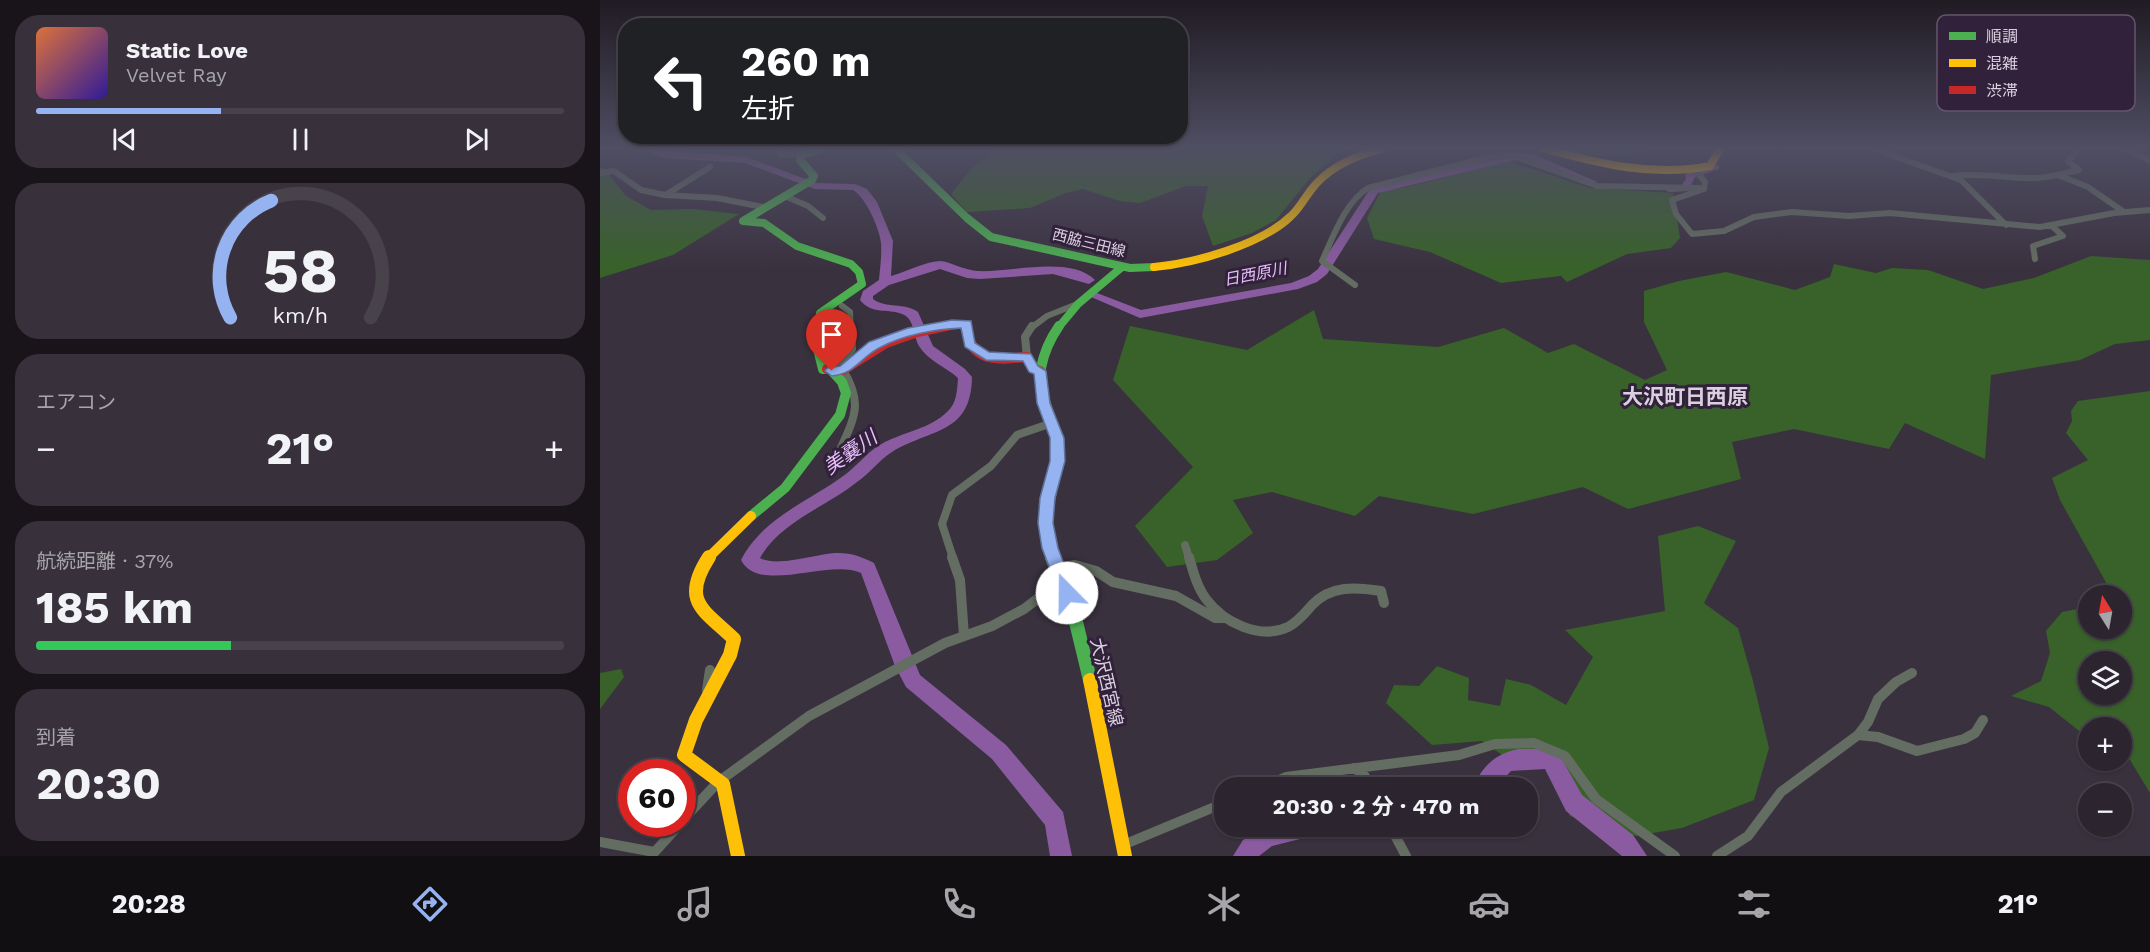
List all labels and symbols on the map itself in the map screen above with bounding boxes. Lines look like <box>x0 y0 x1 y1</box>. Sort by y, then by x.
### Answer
legend <box>1937 15 2135 111</box>
text: 順調 <box>1986 27 2018 46</box>
text: 混雑 <box>1986 54 2018 73</box>
text: 渋滞 <box>1986 81 2018 100</box>
street label: 西脇三田線 <box>1050 225 1128 261</box>
water label: 日西原川 <box>1222 258 1290 289</box>
pin <box>806 309 857 371</box>
district label: 大沢町日西原 <box>1622 384 1748 409</box>
water label: 美嚢川 <box>819 424 883 479</box>
position arrow <box>1035 561 1099 625</box>
north arrow <box>2078 585 2132 639</box>
street label: 大沢西宮線 <box>1087 636 1127 728</box>
speed limit sign: 60 <box>618 759 696 837</box>

